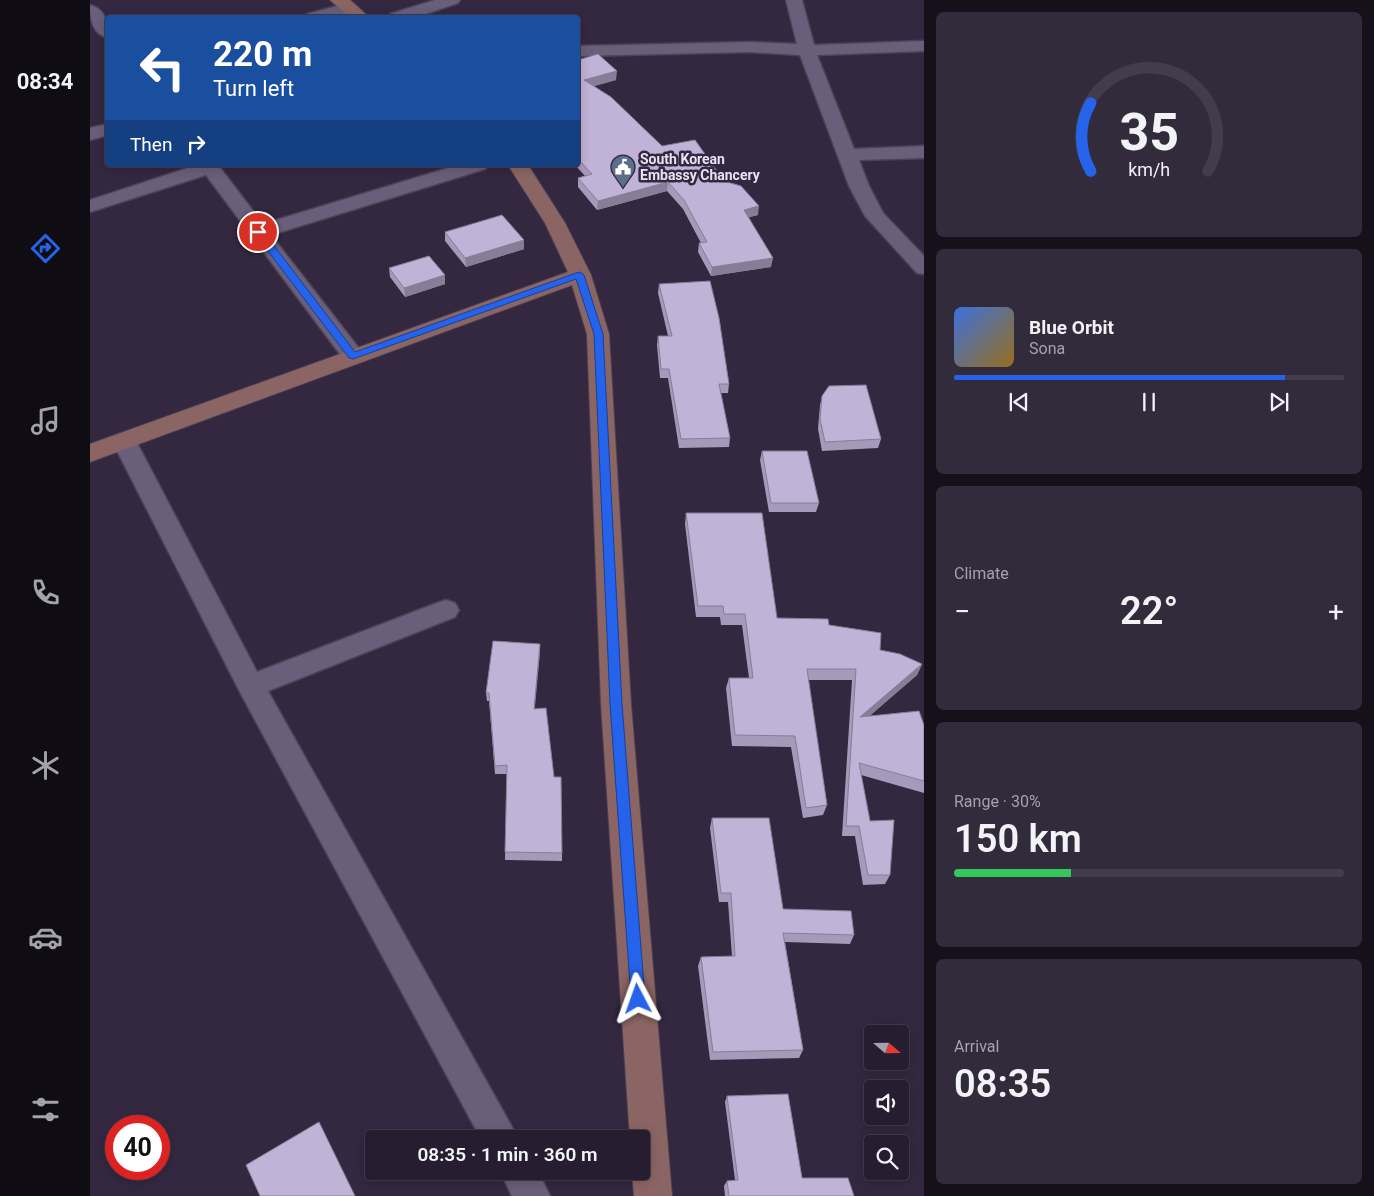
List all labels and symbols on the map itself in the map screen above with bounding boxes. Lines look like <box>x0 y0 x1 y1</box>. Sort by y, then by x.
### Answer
place label: South Korean Embassy Chancery <box>640 151 761 183</box>
public building icon: South Korean Embassy Chancery <box>610 154 636 188</box>
pin <box>237 211 279 253</box>
position arrow <box>611 972 663 1024</box>
north arrow <box>864 1025 909 1070</box>
speed limit sign: 40 <box>105 1115 170 1180</box>

